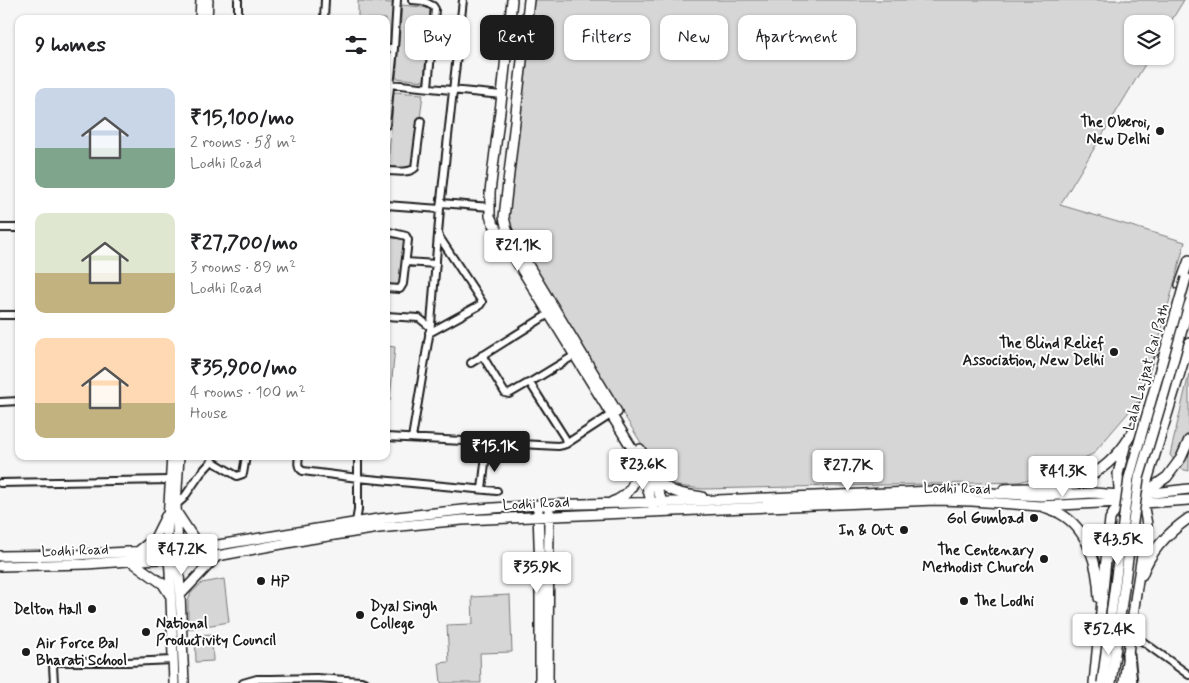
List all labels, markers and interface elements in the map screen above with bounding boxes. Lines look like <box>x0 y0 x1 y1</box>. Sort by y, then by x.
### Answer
chip: Buy <box>405 15 470 60</box>
chip: Rent <box>480 15 554 60</box>
chip: Filters <box>564 15 650 60</box>
chip: New <box>660 15 728 60</box>
chip: Apartment <box>738 15 856 60</box>
map controls <box>1124 15 1174 65</box>
button: layers <box>1124 15 1174 65</box>
text: 9 homes <box>35 31 106 59</box>
icon: filters <box>342 31 370 59</box>
text: ₹15,100/mo <box>190 104 294 132</box>
icon: home <box>75 108 135 168</box>
place label: The Oberoi, New Delhi <box>1080 113 1151 150</box>
marker: The Oberoi, New Delhi <box>1154 125 1166 137</box>
text: 2 rooms · 58 m² <box>190 132 296 153</box>
text: Lodhi Road <box>190 153 262 174</box>
text: ₹27,700/mo <box>190 229 298 257</box>
pin: ₹21.1K <box>477 230 559 272</box>
icon: home <box>75 233 135 293</box>
text: ₹21.1K <box>495 235 541 256</box>
text: 3 rooms · 89 m² <box>190 257 296 278</box>
text: Lodhi Road <box>190 278 262 299</box>
street label: Lala Lajpat Rai Path <box>1119 301 1175 433</box>
place label: The Blind Relief Association, New Delhi <box>963 334 1105 371</box>
marker: The Blind Relief Association, New Delhi <box>1108 346 1120 358</box>
text: ₹35,900/mo <box>190 354 297 382</box>
icon: home <box>75 358 135 418</box>
text: 4 rooms · 100 m² <box>190 382 306 403</box>
text: House <box>190 403 228 424</box>
pin: ₹15.1K <box>454 430 536 473</box>
text: ₹15.1K <box>472 436 518 457</box>
pin: ₹23.6K <box>602 448 684 491</box>
pin: ₹27.7K <box>807 450 889 492</box>
text: ₹23.6K <box>620 454 666 475</box>
text: ₹27.7K <box>823 455 873 476</box>
pin: ₹41.3K <box>1022 456 1104 498</box>
text: ₹41.3K <box>1039 461 1087 482</box>
street label: Lodhi Road <box>923 478 991 500</box>
street label: Lodhi Road <box>502 492 570 516</box>
place label: Gol Gumbad <box>947 509 1024 529</box>
marker: Gol Gumbad <box>1028 512 1040 524</box>
place label: In & Out <box>838 521 895 541</box>
marker: In & Out <box>898 524 910 536</box>
pin: ₹43.5K <box>1077 524 1159 566</box>
text: ₹43.5K <box>1093 529 1143 550</box>
pin: ₹47.2K <box>141 534 223 576</box>
text: ₹47.2K <box>158 539 206 560</box>
street label: Lodhi Road <box>41 540 109 562</box>
place label: The Centenary Methodist Church <box>922 541 1034 578</box>
pin: ₹35.9K <box>496 552 578 594</box>
marker: The Centenary Methodist Church <box>1038 553 1050 565</box>
text: ₹35.9K <box>513 557 561 578</box>
place label: HP <box>271 572 290 592</box>
marker: HP <box>255 575 267 587</box>
place label: The Lodhi <box>974 592 1035 612</box>
marker: The Lodhi <box>958 595 970 607</box>
place label: Dyal Singh College <box>370 597 438 635</box>
place label: Delton Hall <box>13 600 82 620</box>
marker: Delton Hall <box>86 603 98 615</box>
marker: Dyal Singh College <box>354 609 366 621</box>
place label: National Productivity Council <box>156 614 277 651</box>
pin: ₹52.4K <box>1068 614 1150 656</box>
text: ₹52.4K <box>1083 619 1135 640</box>
marker: National Productivity Council <box>140 626 152 638</box>
place label: Air Force Bal Bharati School <box>36 634 127 671</box>
marker: Air Force Bal Bharati School <box>20 646 32 658</box>

